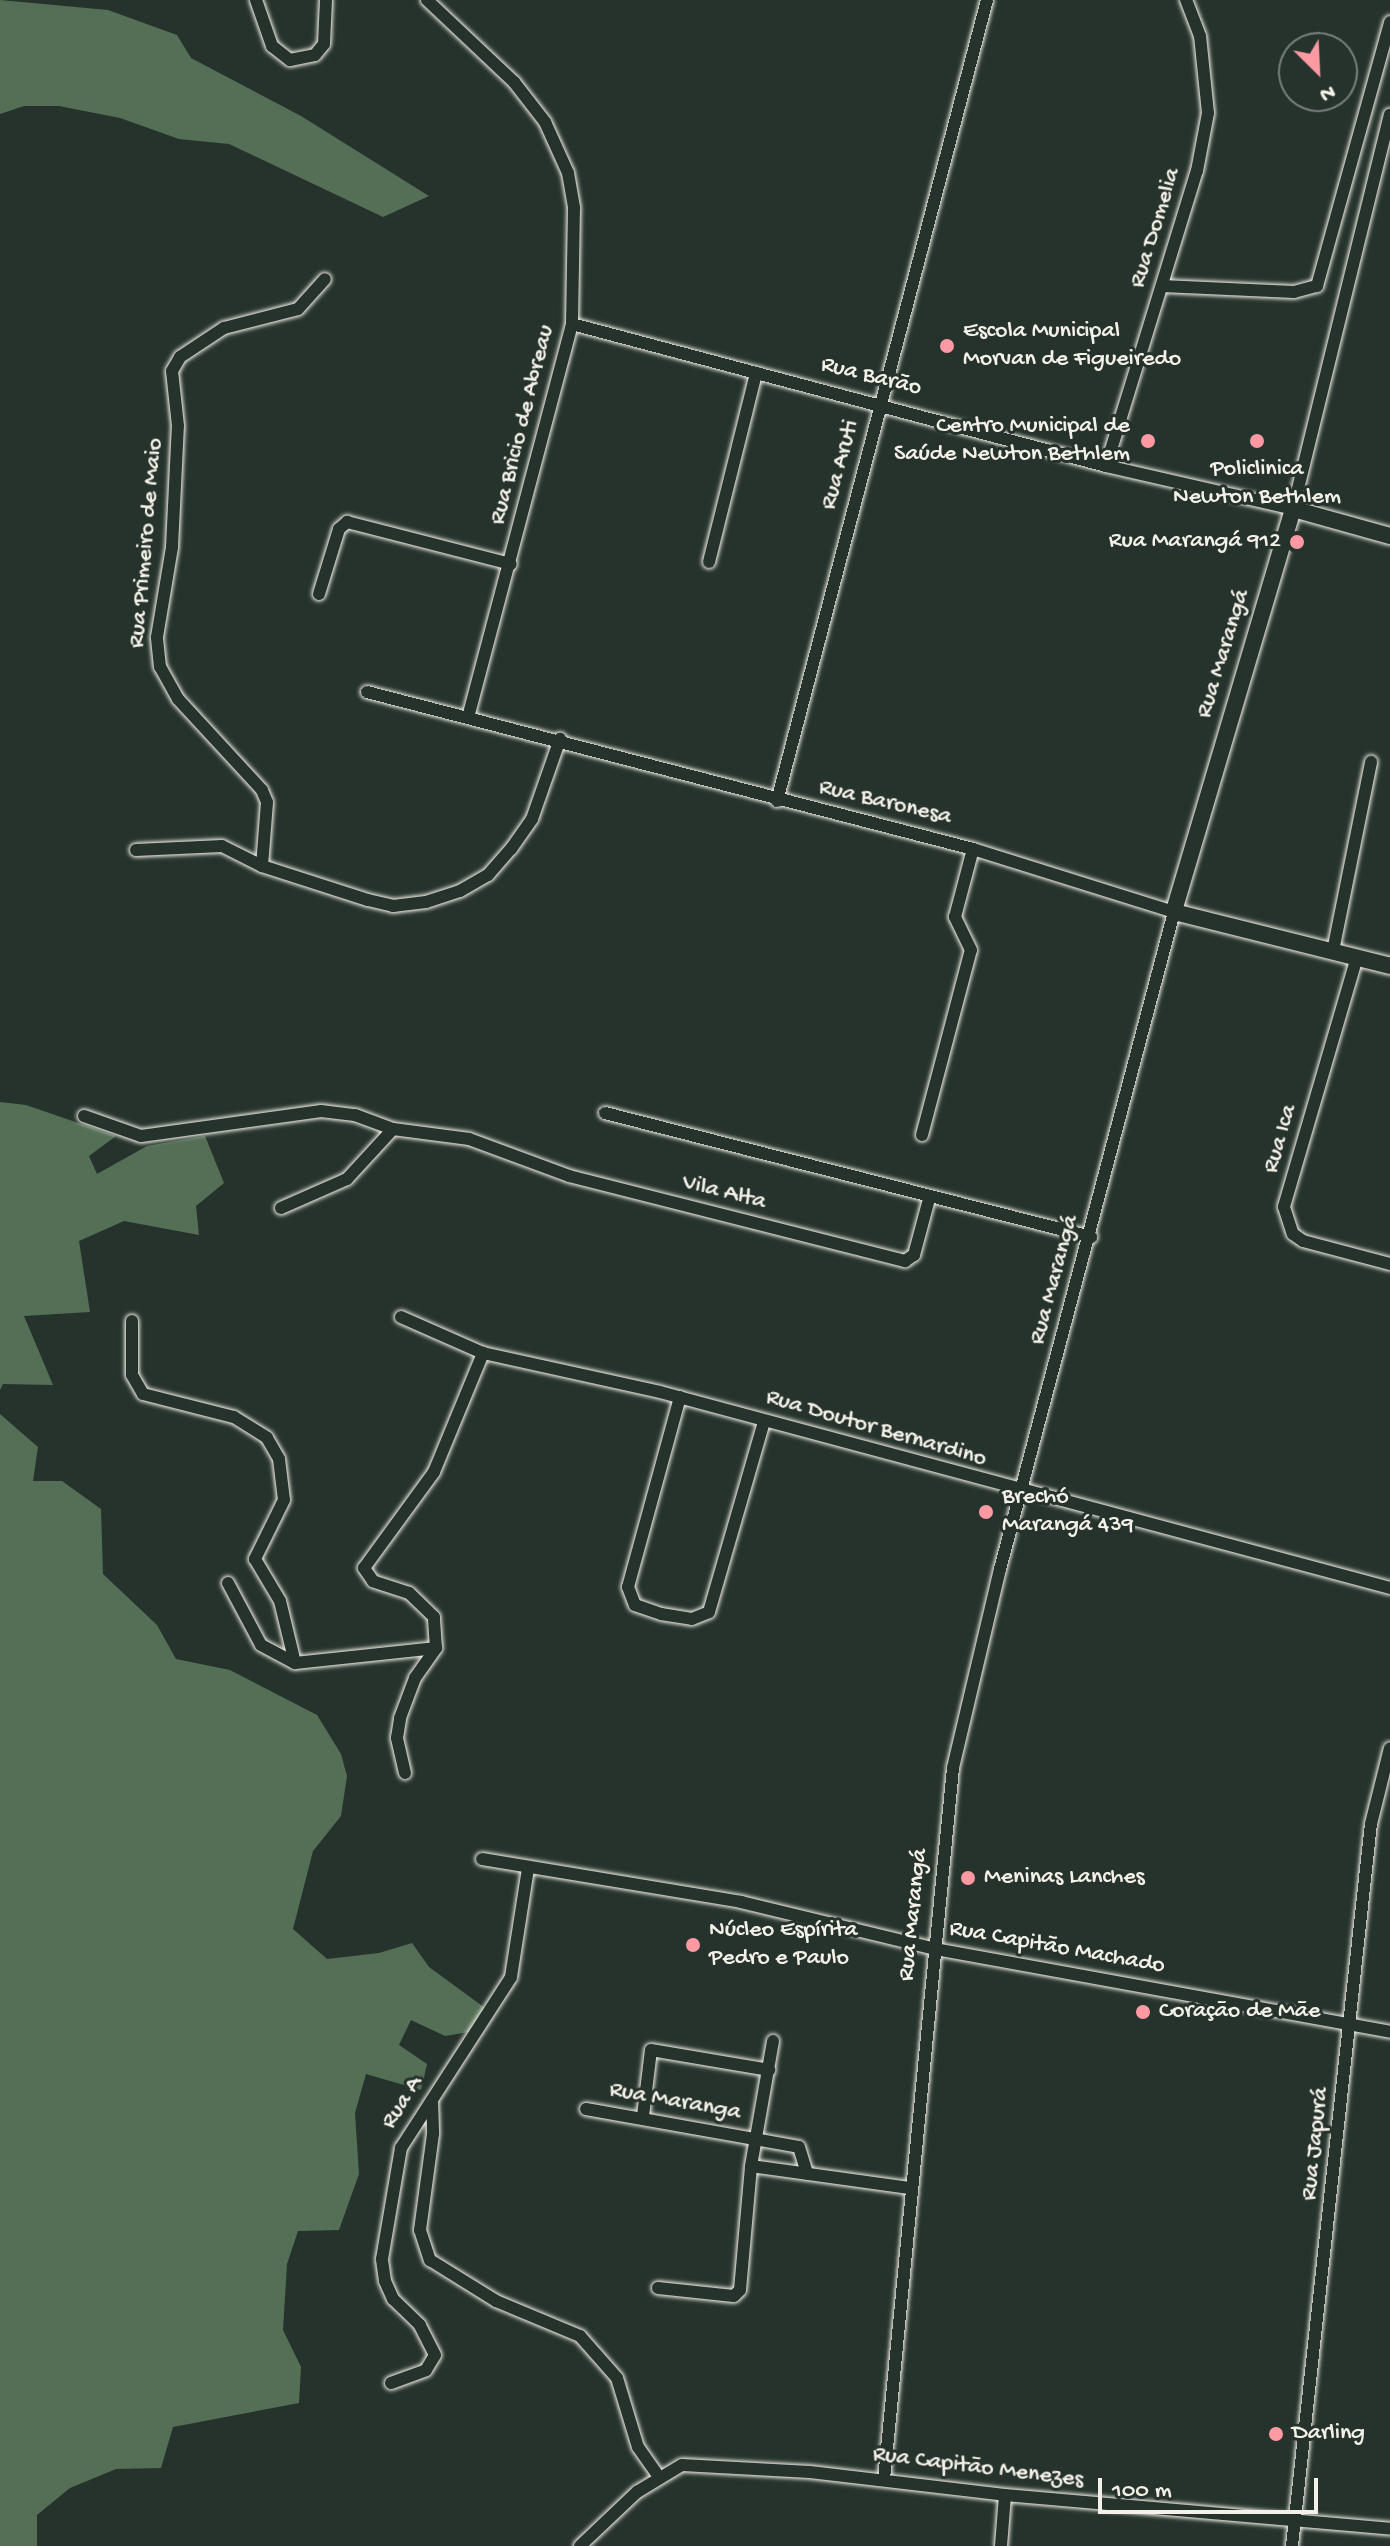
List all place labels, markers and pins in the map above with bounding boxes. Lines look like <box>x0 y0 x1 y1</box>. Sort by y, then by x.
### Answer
place label: Escola Municipal Morvan de Figueiredo <box>963 318 1181 374</box>
marker: Escola Municipal Morvan de Figueiredo <box>938 337 956 355</box>
place label: Centro Municipal de Saúde Newton Bethlem <box>894 413 1130 469</box>
marker: Centro Municipal de Saúde Newton Bethlem <box>1137 430 1159 452</box>
marker: Policlinica Newton Bethlem <box>1246 430 1268 452</box>
place label: Policlinica Newton Bethlem <box>1173 456 1341 512</box>
place label: Rua Marangá 912 <box>1109 528 1281 556</box>
marker: Rua Marangá 912 <box>1288 533 1306 551</box>
place label: Brechó Marangá 439 <box>1002 1484 1134 1540</box>
marker: Brechó Marangá 439 <box>977 1503 995 1521</box>
place label: Meninas Lanches <box>984 1864 1145 1892</box>
marker: Meninas Lanches <box>959 1869 977 1887</box>
place label: Núcleo Espírita Pedro e Paulo <box>709 1917 858 1973</box>
marker: Núcleo Espírita Pedro e Paulo <box>684 1936 702 1954</box>
place label: Coração de Mãe <box>1159 1998 1320 2026</box>
marker: Coração de Mãe <box>1134 2003 1152 2021</box>
place label: Darling <box>1292 2420 1365 2448</box>
marker: Darling <box>1267 2425 1285 2443</box>

